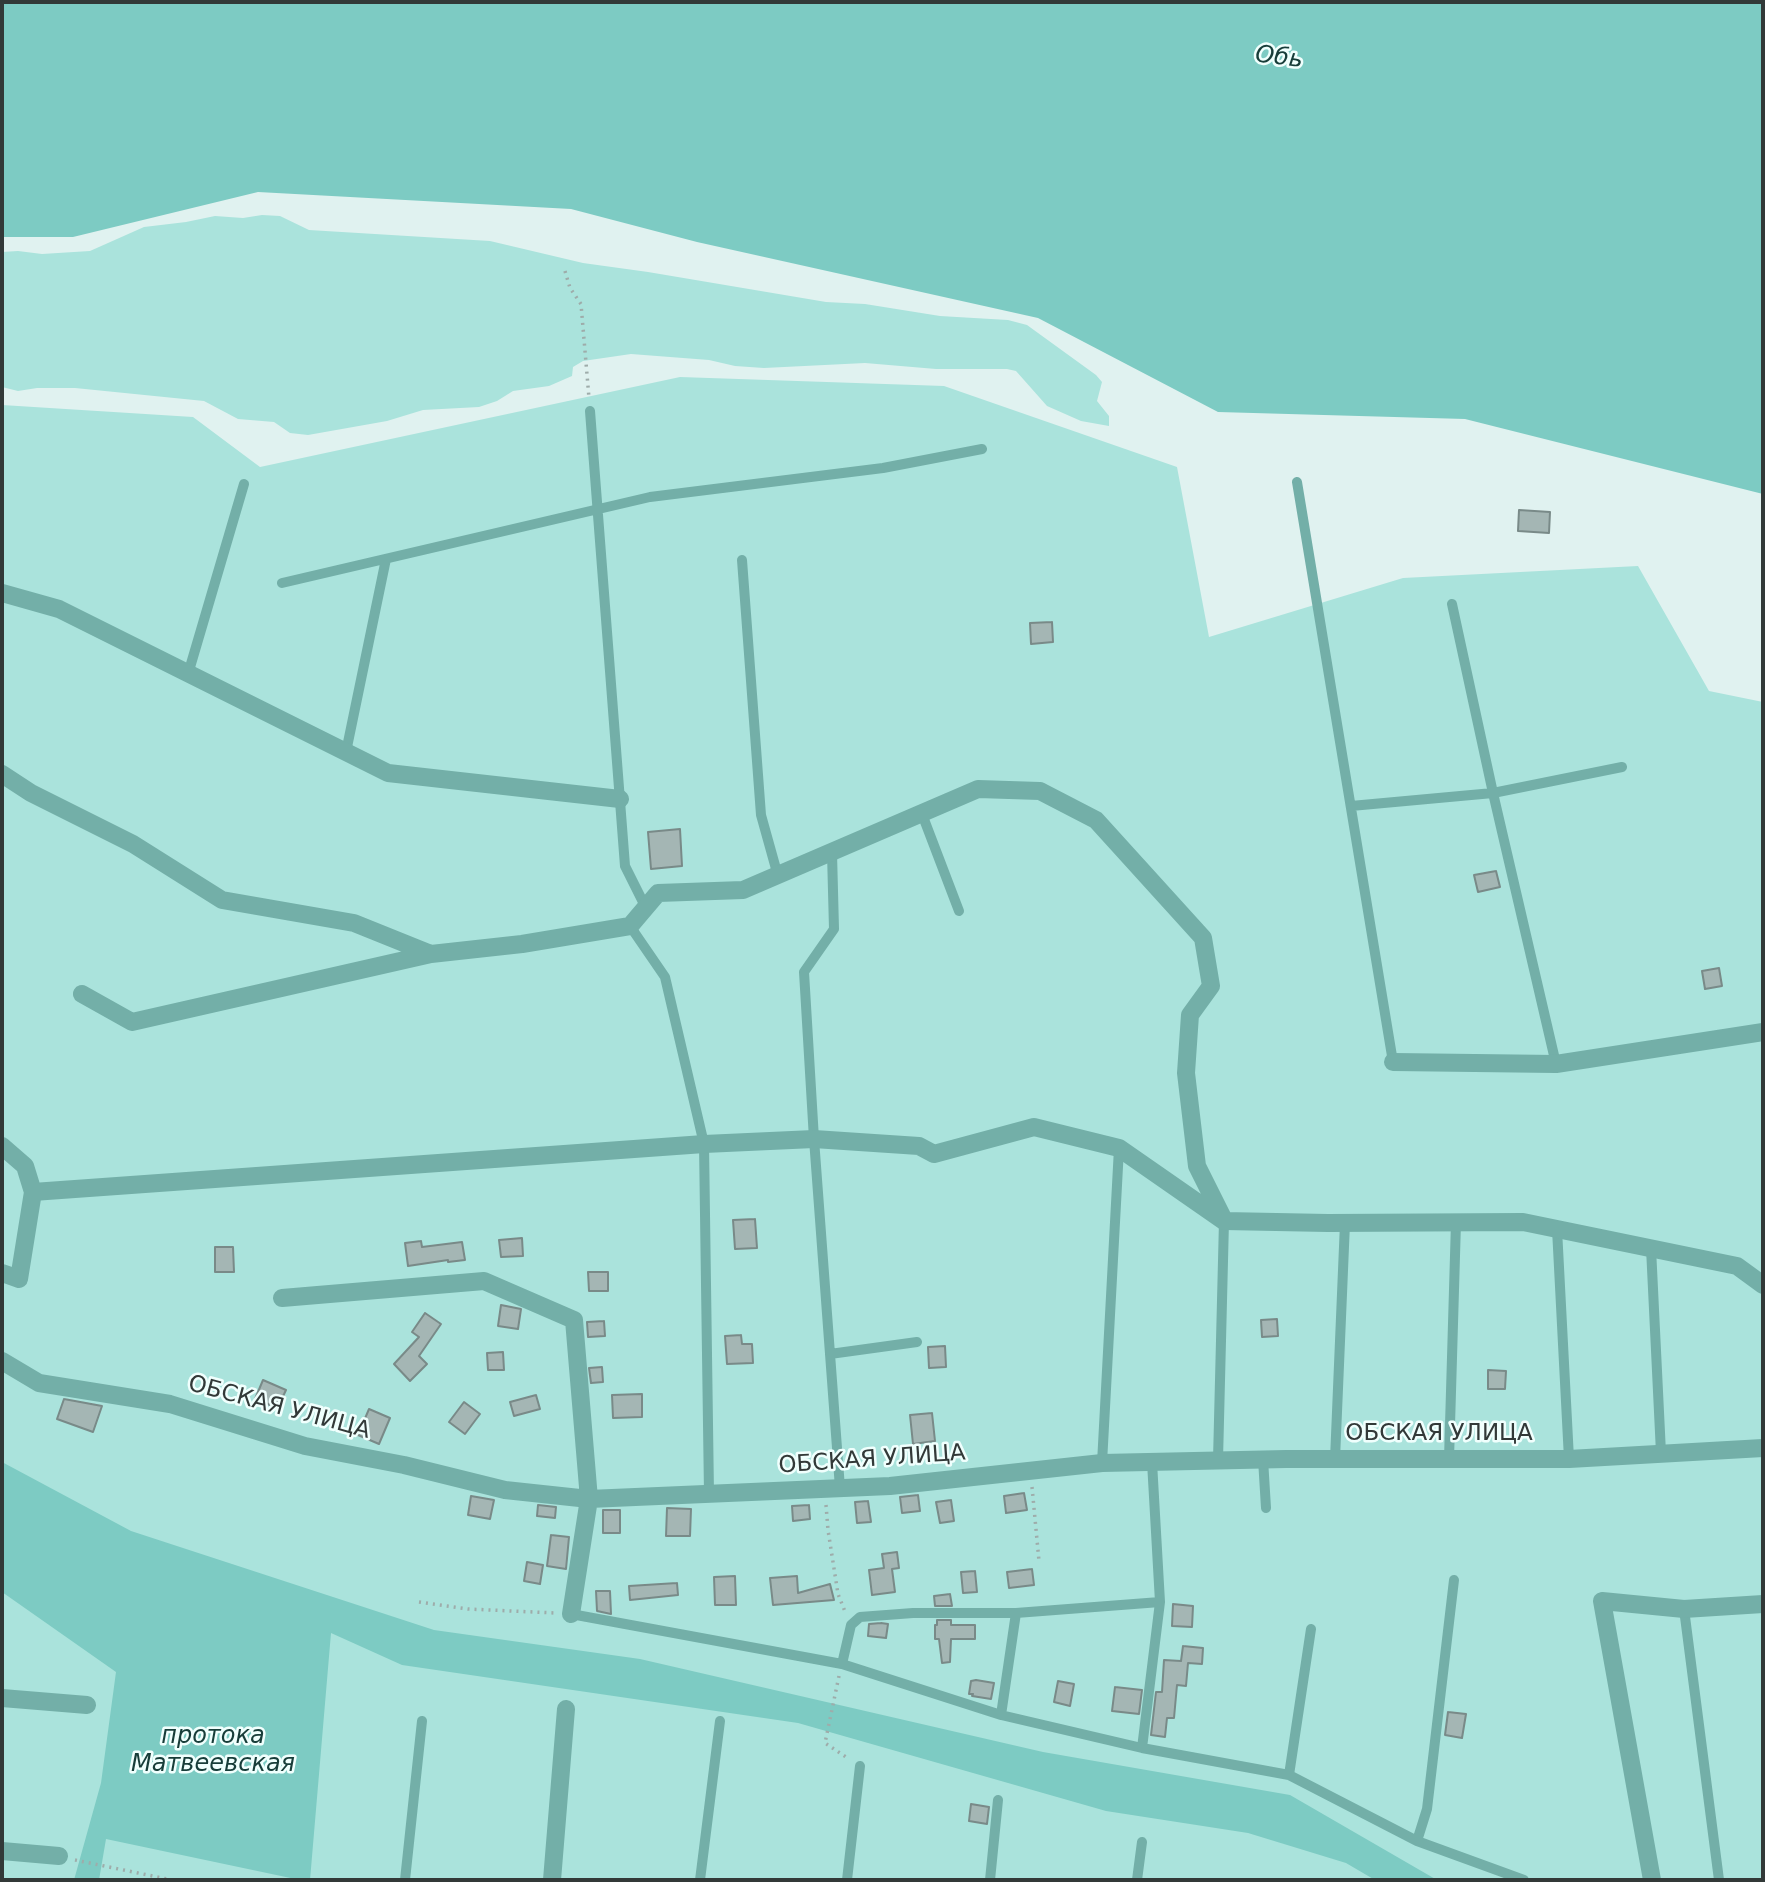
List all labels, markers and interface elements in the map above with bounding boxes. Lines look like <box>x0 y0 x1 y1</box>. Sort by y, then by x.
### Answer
water label: Обь <box>1254 41 1304 75</box>
street label: ОБСКАЯ УЛИЦА <box>185 1370 373 1446</box>
street label: ОБСКАЯ УЛИЦА <box>1345 1420 1533 1448</box>
street label: ОБСКАЯ УЛИЦА <box>778 1440 966 1480</box>
water label: протока Матвеевская <box>131 1723 295 1779</box>

